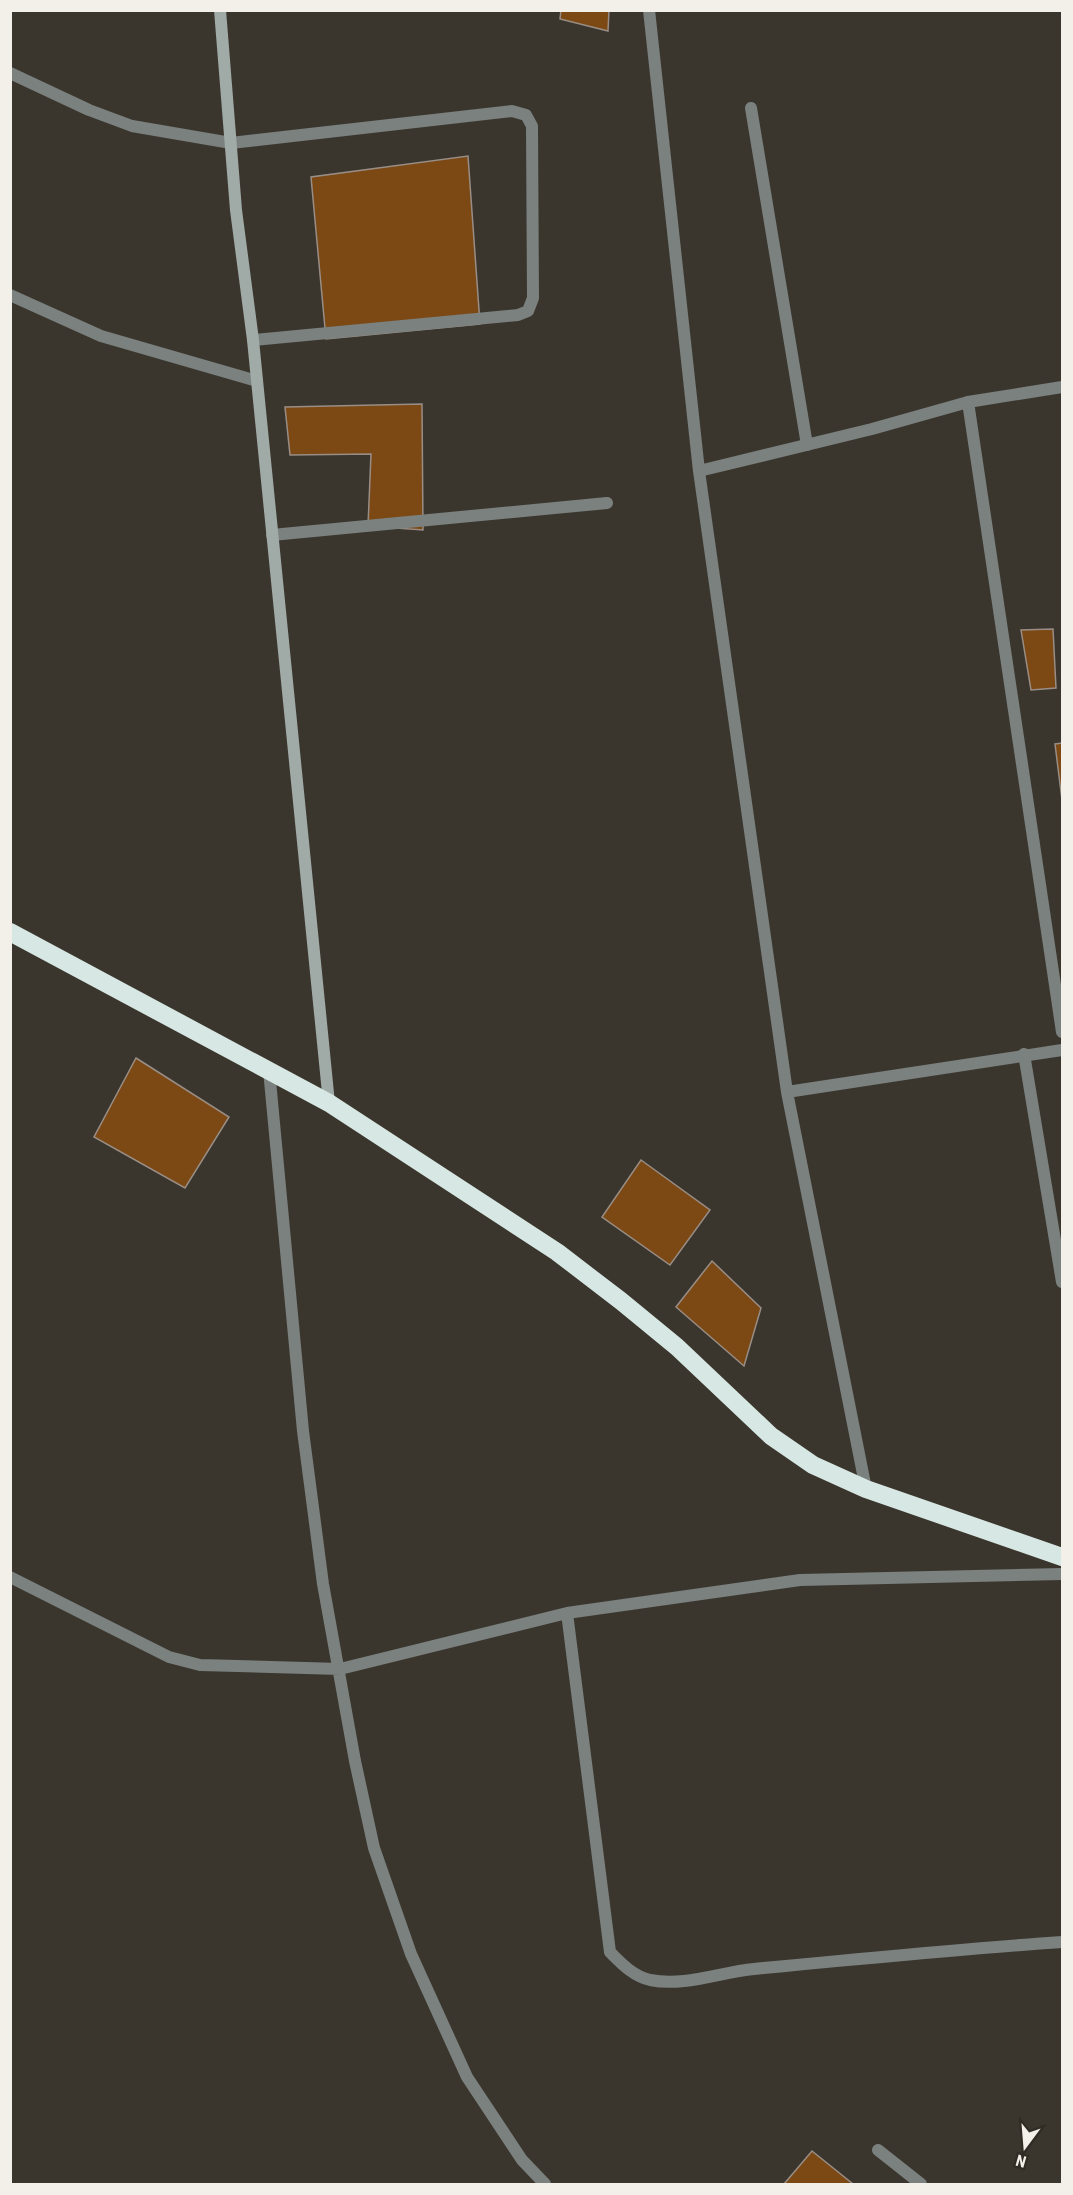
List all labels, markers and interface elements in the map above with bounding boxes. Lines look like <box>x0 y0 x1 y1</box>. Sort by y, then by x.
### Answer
north arrow <box>995 2117 1055 2177</box>
text: N <box>1014 2150 1028 2171</box>

